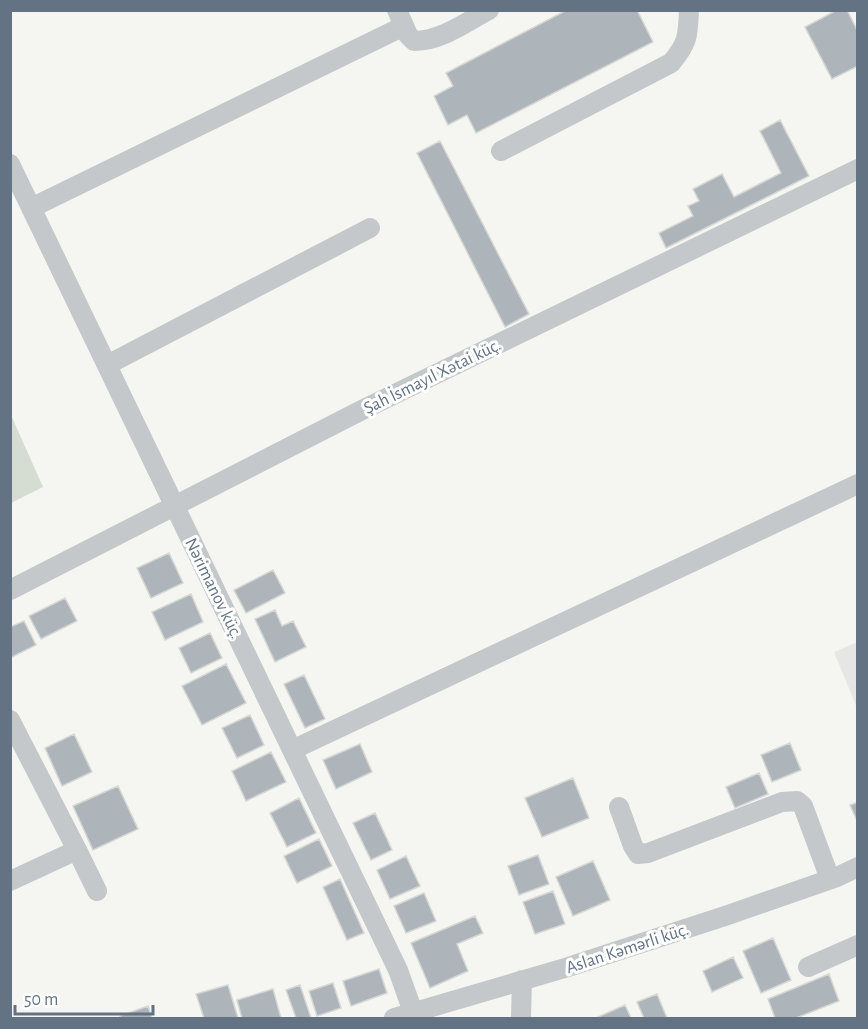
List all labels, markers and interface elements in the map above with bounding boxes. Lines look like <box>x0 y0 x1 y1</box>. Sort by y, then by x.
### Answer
street label: Şah İsmayıl Xətai küç. <box>360 334 504 418</box>
street label: Nərimanov küç. <box>181 535 245 641</box>
street label: Aslan Kəmərli küç. <box>564 921 691 977</box>
scale bar <box>15 978 153 1016</box>
text: 50 m <box>24 991 58 1009</box>

